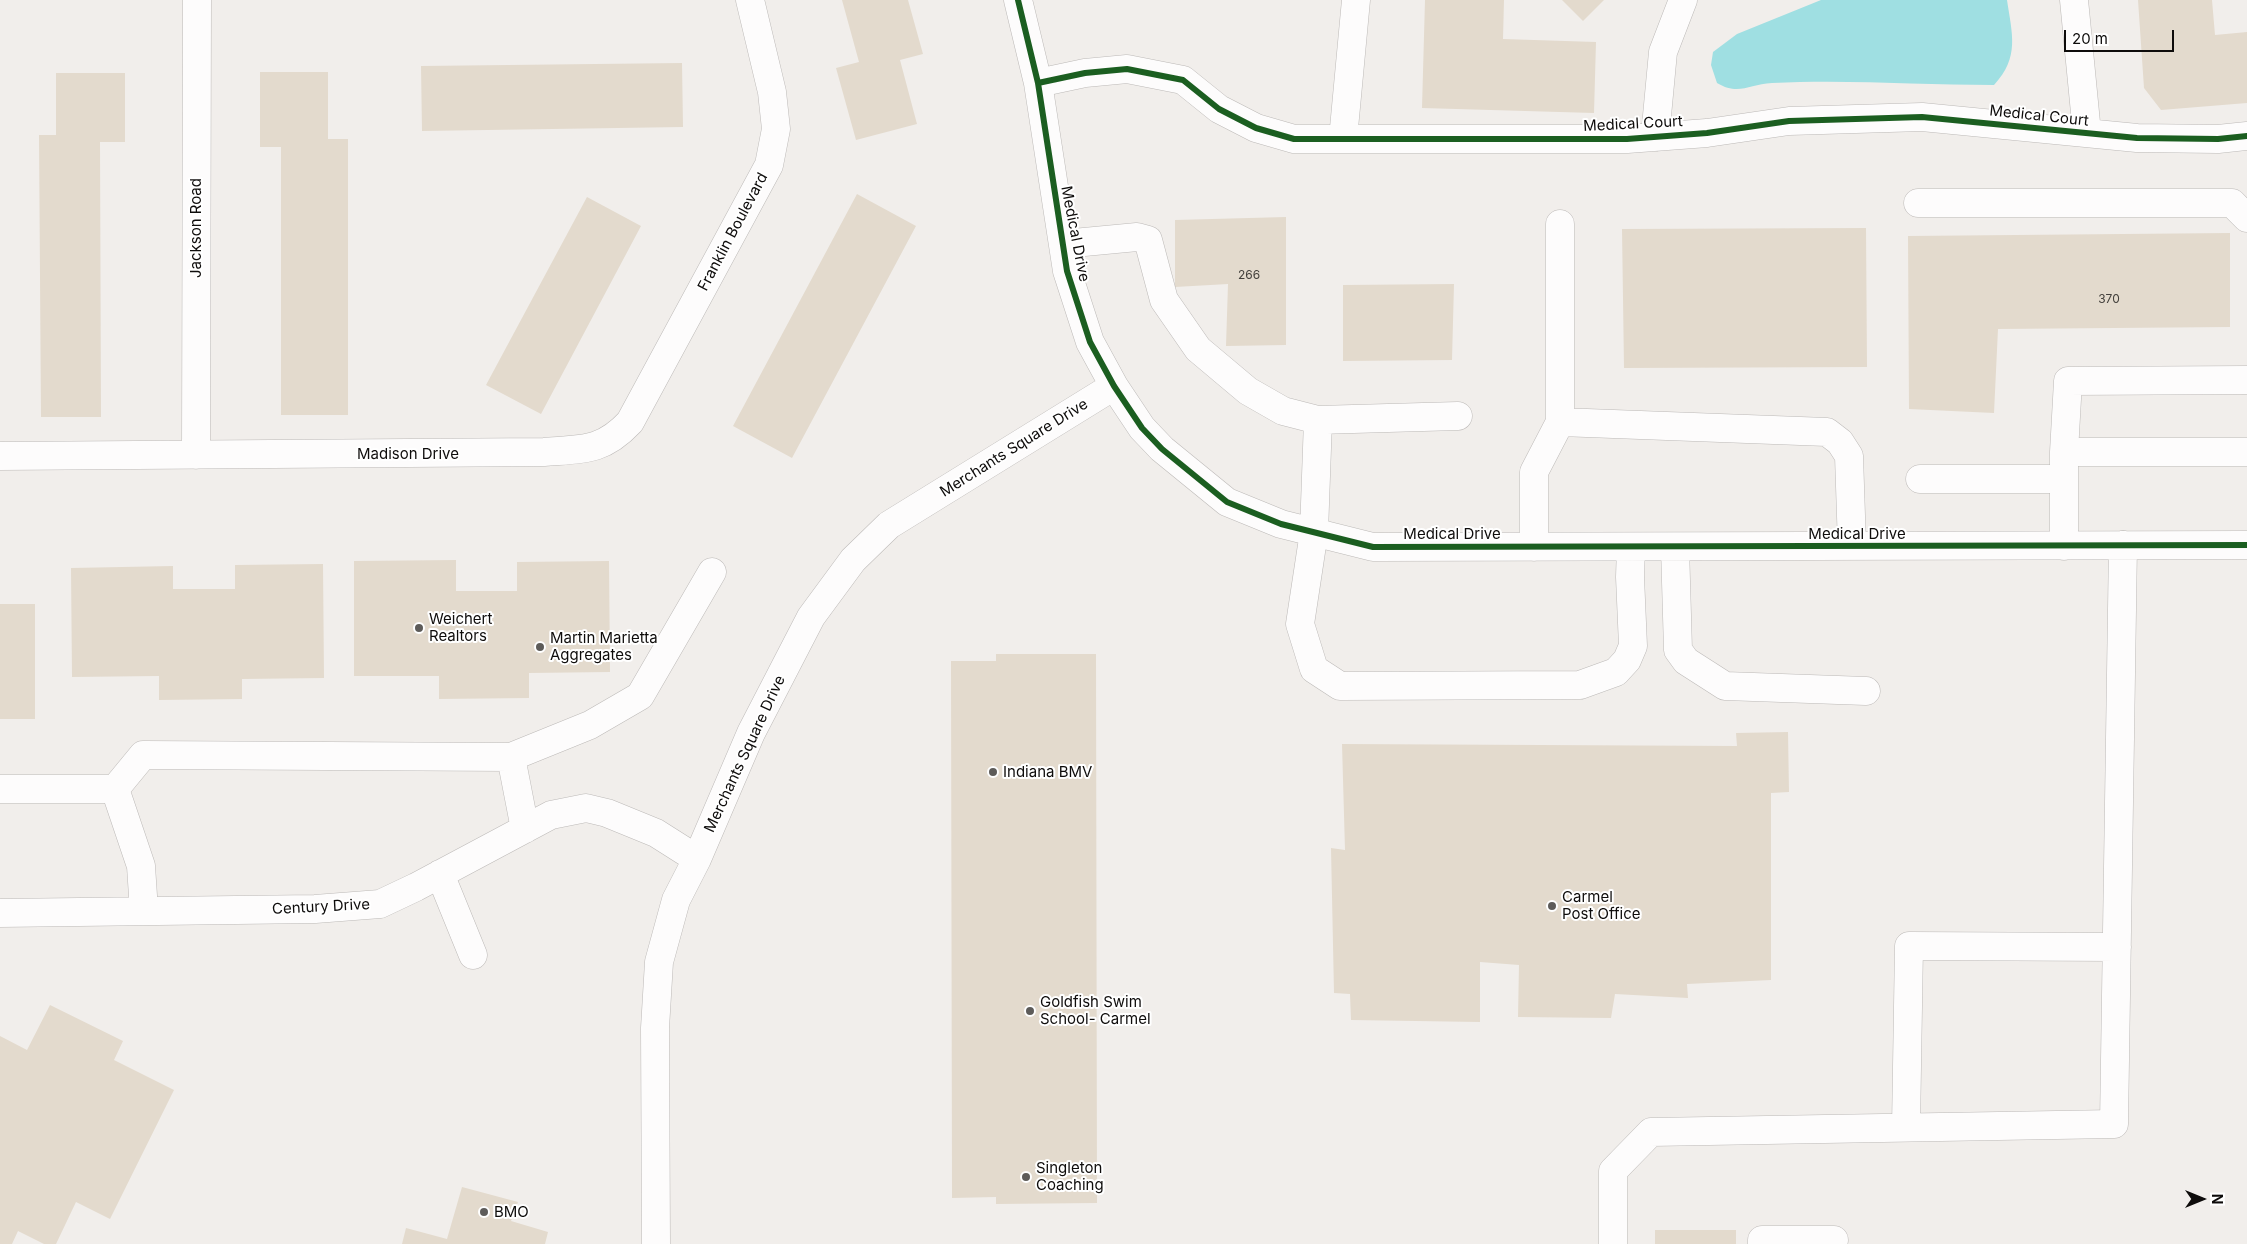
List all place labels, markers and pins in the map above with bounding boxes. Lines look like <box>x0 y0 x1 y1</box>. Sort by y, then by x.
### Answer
place label: Weichert Realtors <box>429 610 492 645</box>
marker: Weichert Realtors <box>413 622 425 634</box>
place label: Martin Marietta Aggregates <box>550 629 658 664</box>
marker: Martin Marietta Aggregates <box>534 641 546 653</box>
place label: Indiana BMV <box>1003 763 1092 781</box>
marker: Indiana BMV <box>987 766 999 778</box>
place label: Carmel Post Office <box>1562 888 1640 923</box>
marker: Carmel Post Office <box>1546 900 1558 912</box>
place label: Goldfish Swim School- Carmel <box>1040 993 1151 1028</box>
marker: Goldfish Swim School- Carmel <box>1024 1005 1036 1017</box>
place label: Singleton Coaching <box>1036 1159 1104 1194</box>
marker: Singleton Coaching <box>1020 1171 1032 1183</box>
place label: BMO <box>494 1203 529 1221</box>
marker: BMO <box>478 1206 490 1218</box>

